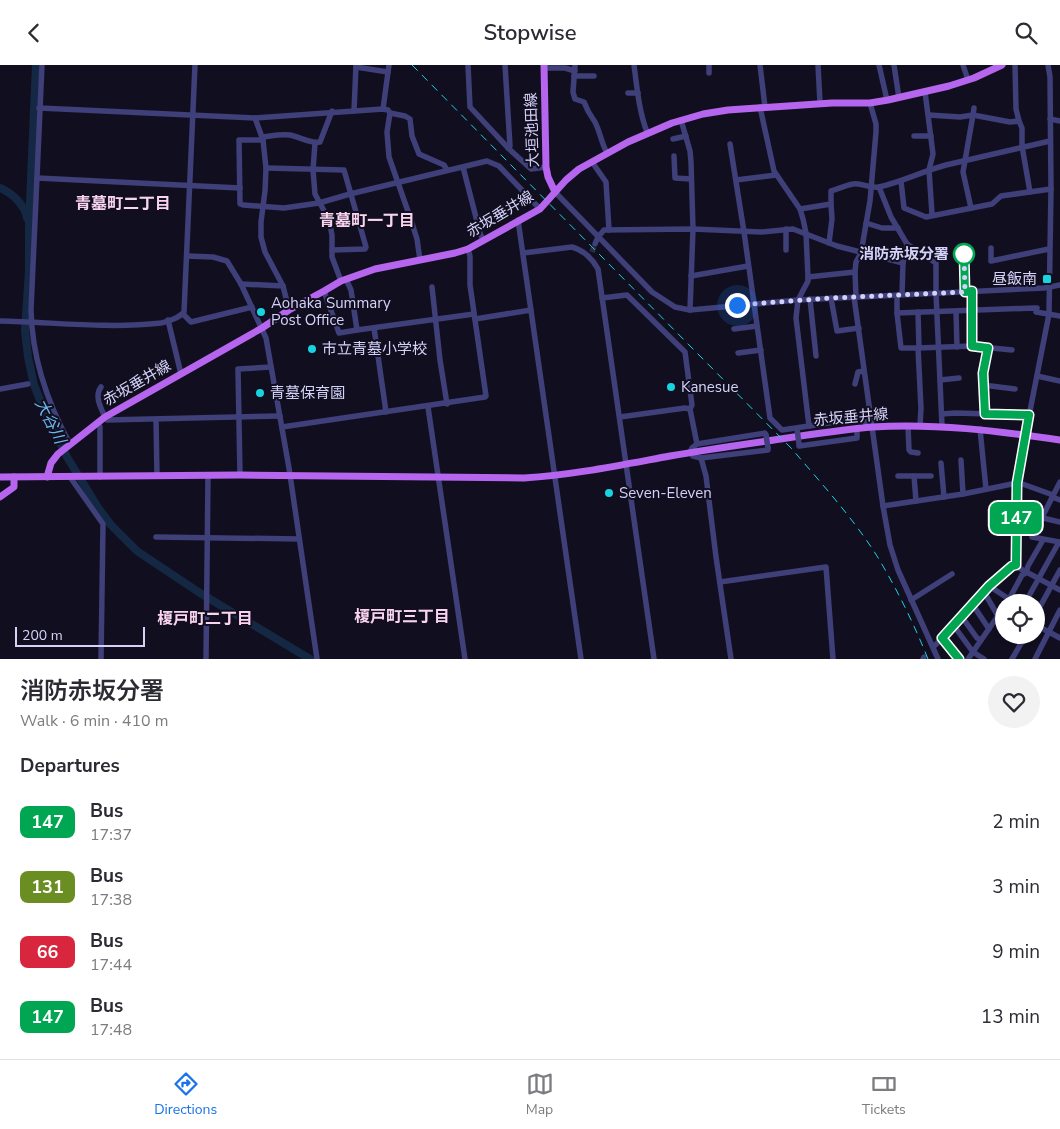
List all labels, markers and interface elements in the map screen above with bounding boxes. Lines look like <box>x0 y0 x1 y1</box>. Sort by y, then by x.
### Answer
text: Stopwise <box>483 18 577 48</box>
icon: back <box>20 19 48 47</box>
icon: search <box>1012 19 1040 47</box>
street label: 大垣池田線 <box>521 92 543 168</box>
street label: 赤坂垂井線 <box>463 186 537 242</box>
district label: 青墓町二丁目 <box>75 193 171 215</box>
district label: 青墓町一丁目 <box>319 210 415 232</box>
marker: 消防赤坂分署 <box>953 243 975 265</box>
place label: 消防赤坂分署 <box>859 244 949 264</box>
place label: 昼飯南 <box>992 269 1037 289</box>
marker: 昼飯南 <box>1041 273 1053 285</box>
place label: Aohaka Summary Post Office <box>271 293 391 330</box>
your location <box>725 293 750 318</box>
marker: Aohaka Summary Post Office <box>255 306 267 318</box>
place label: 市立青墓小学校 <box>322 339 427 359</box>
marker: 市立青墓小学校 <box>306 343 318 355</box>
street label: 赤坂垂井線 <box>100 356 174 410</box>
place label: Kanesue <box>681 377 738 397</box>
marker: Kanesue <box>665 381 677 393</box>
place label: 青墓保育園 <box>270 383 345 403</box>
marker: 青墓保育園 <box>254 387 266 399</box>
water label: 大谷川 <box>29 395 72 450</box>
street label: 赤坂垂井線 <box>813 404 889 430</box>
place label: Seven-Eleven <box>619 483 712 503</box>
marker: Seven-Eleven <box>603 487 615 499</box>
line badge: 147 <box>987 502 1045 534</box>
text: 147 <box>1000 506 1032 530</box>
map controls <box>995 594 1045 644</box>
button: locate <box>995 594 1045 644</box>
district label: 榎戸町三丁目 <box>354 606 450 628</box>
district label: 榎戸町二丁目 <box>157 608 253 630</box>
scale bar <box>15 624 145 647</box>
text: 200 m <box>22 626 63 645</box>
text: 消防赤坂分署 <box>20 675 164 707</box>
button: heart <box>988 676 1040 728</box>
text: Walk · 6 min · 410 m <box>20 710 168 732</box>
text: Departures <box>20 753 120 779</box>
text: Bus <box>90 798 123 824</box>
text: 2 min <box>992 809 1040 835</box>
text: 147 <box>31 810 64 834</box>
text: 17:37 <box>90 824 132 846</box>
text: Bus <box>90 863 123 889</box>
text: 3 min <box>992 874 1040 900</box>
text: 131 <box>31 875 64 899</box>
text: 17:38 <box>90 889 132 911</box>
text: Bus <box>90 928 123 954</box>
text: 9 min <box>992 939 1040 965</box>
text: 66 <box>37 940 58 964</box>
text: 17:44 <box>90 954 132 976</box>
text: Bus <box>90 993 123 1019</box>
text: 13 min <box>981 1004 1040 1030</box>
text: 147 <box>31 1005 64 1029</box>
text: 17:48 <box>90 1019 132 1041</box>
tab: Directions <box>154 1070 217 1119</box>
tab: Map <box>526 1070 554 1119</box>
tab: Tickets <box>862 1070 906 1119</box>

